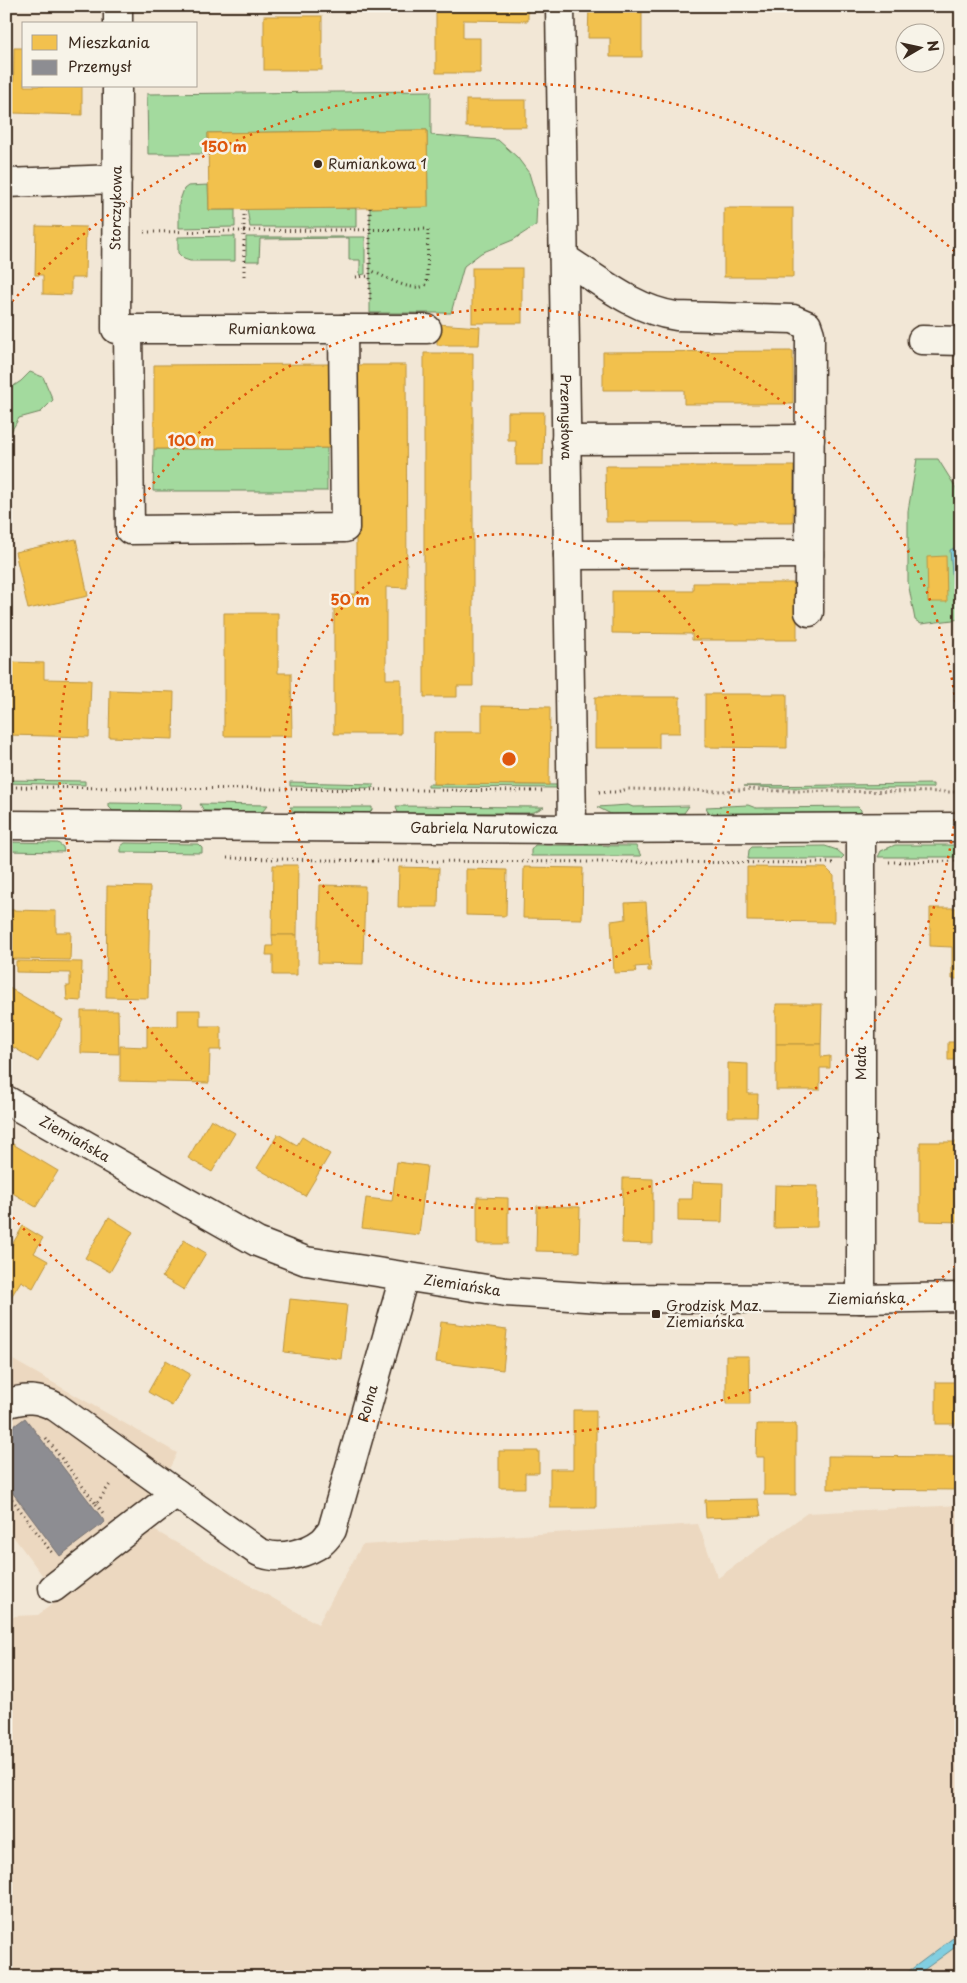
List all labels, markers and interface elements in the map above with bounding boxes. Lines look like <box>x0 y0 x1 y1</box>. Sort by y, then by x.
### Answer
legend <box>22 22 198 88</box>
north arrow <box>894 22 944 72</box>
text: Mieszkania <box>68 30 150 53</box>
text: N <box>922 39 945 53</box>
text: Przemysł <box>68 54 132 77</box>
text: 150 m <box>201 134 247 157</box>
place label: Rumiankowa 1 <box>328 153 427 174</box>
marker: Rumiankowa 1 <box>312 158 324 170</box>
street label: Storczykowa <box>104 165 127 250</box>
street label: Rumiankowa <box>228 318 316 339</box>
street label: Przemysłowa <box>555 374 578 460</box>
text: 100 m <box>168 428 214 451</box>
text: 50 m <box>331 587 369 610</box>
centre of rings <box>500 750 518 768</box>
street label: Gabriela Narutowicza <box>410 817 558 839</box>
street label: Mała <box>850 1046 871 1080</box>
street label: Ziemiańska <box>36 1110 114 1167</box>
street label: Ziemiańska <box>422 1268 503 1301</box>
street label: Ziemiańska <box>827 1287 906 1309</box>
place label: Grodzisk Maz. Ziemiańska <box>666 1295 762 1332</box>
marker: Grodzisk Maz. Ziemiańska <box>650 1308 662 1320</box>
street label: Rolna <box>352 1382 383 1425</box>

